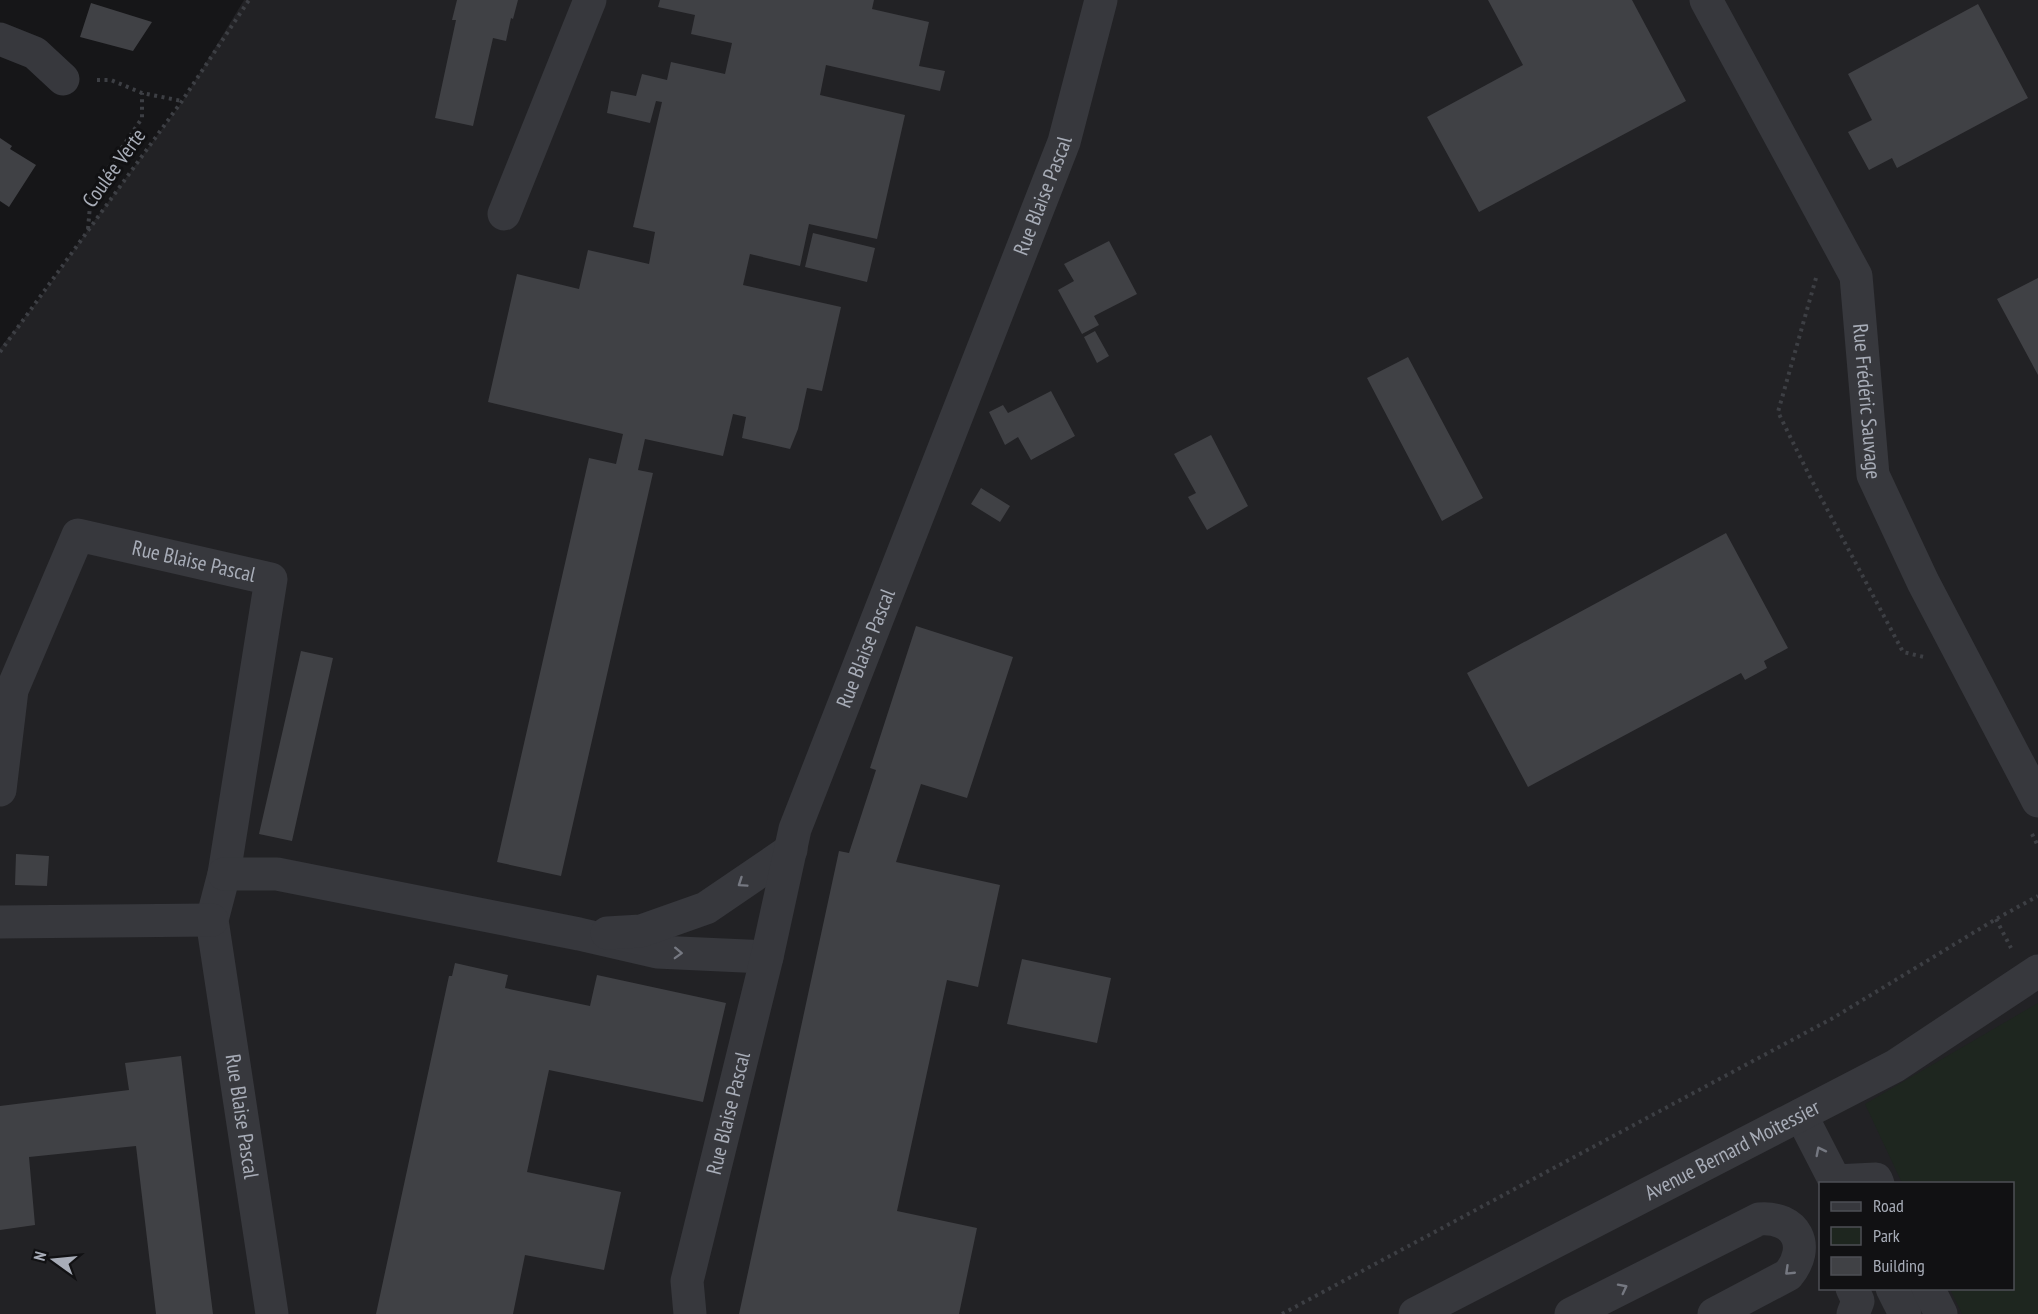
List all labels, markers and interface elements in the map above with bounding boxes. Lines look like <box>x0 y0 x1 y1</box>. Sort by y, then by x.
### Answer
street label: Coulée Verte <box>76 123 151 213</box>
street label: Rue Blaise Pascal <box>1007 133 1078 259</box>
street label: Rue Frédéric Sauvage <box>1847 323 1887 480</box>
street label: Rue Blaise Pascal <box>130 534 258 588</box>
street label: Rue Blaise Pascal <box>830 585 901 711</box>
one-way arrow <box>738 876 749 887</box>
one-way arrow <box>673 947 682 960</box>
street label: Rue Blaise Pascal <box>700 1049 756 1177</box>
street label: Rue Blaise Pascal <box>220 1052 265 1180</box>
street label: Avenue Bernard Moitessier <box>1640 1093 1824 1206</box>
one-way arrow <box>1815 1146 1827 1157</box>
legend <box>1819 1182 2014 1290</box>
text: Road <box>1873 1194 1904 1217</box>
text: Park <box>1873 1224 1900 1247</box>
north arrow <box>24 1230 84 1290</box>
text: N <box>29 1249 50 1263</box>
text: Building <box>1873 1254 1925 1277</box>
one-way arrow <box>1786 1264 1796 1275</box>
one-way arrow <box>1616 1283 1627 1295</box>

